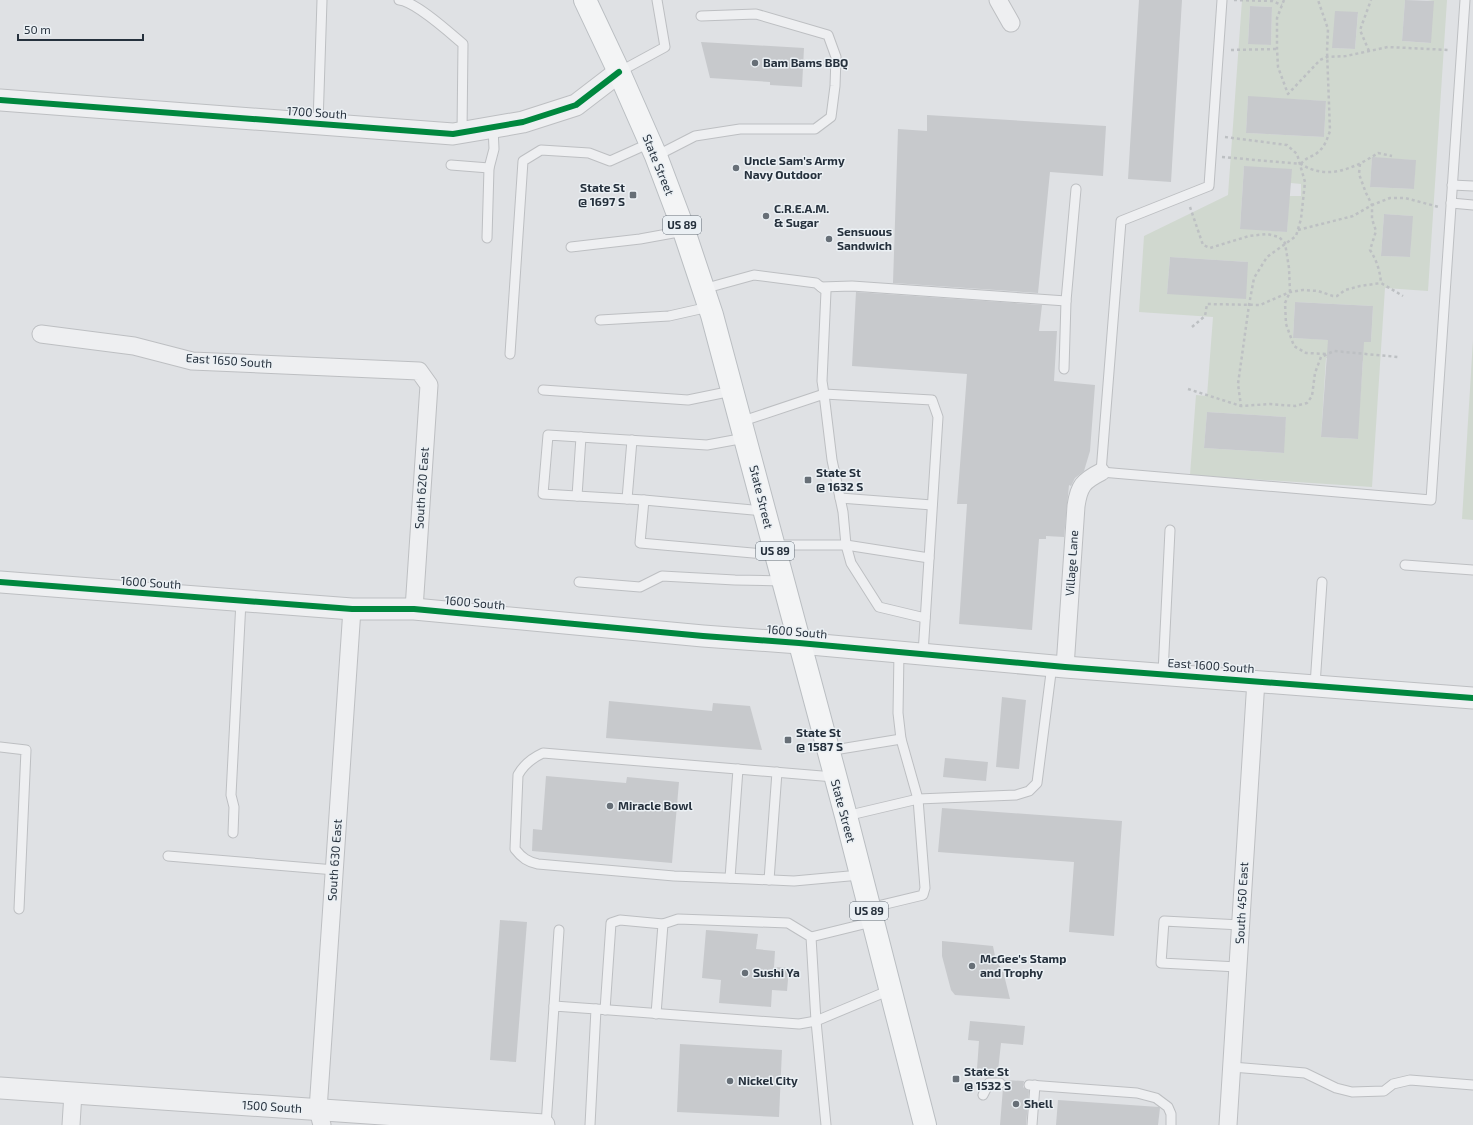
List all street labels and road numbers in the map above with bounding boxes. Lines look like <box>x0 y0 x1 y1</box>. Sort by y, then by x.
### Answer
street label: 1700 South <box>287 103 348 121</box>
street label: State Street <box>640 132 678 198</box>
road number: US 89 <box>663 216 701 234</box>
street label: East 1650 South <box>185 350 273 370</box>
street label: South 620 East <box>411 446 431 529</box>
street label: State Street <box>747 464 777 530</box>
street label: Village Lane <box>1062 530 1080 596</box>
road number: US 89 <box>756 542 794 560</box>
street label: 1600 South <box>120 573 182 591</box>
street label: 1600 South <box>444 592 506 612</box>
street label: 1600 South <box>766 621 828 641</box>
street label: East 1600 South <box>1167 655 1255 675</box>
street label: State Street <box>829 778 859 844</box>
street label: South 630 East <box>324 818 344 901</box>
street label: South 450 East <box>1232 861 1250 944</box>
road number: US 89 <box>850 902 888 920</box>
street label: 1500 South <box>242 1097 303 1115</box>

